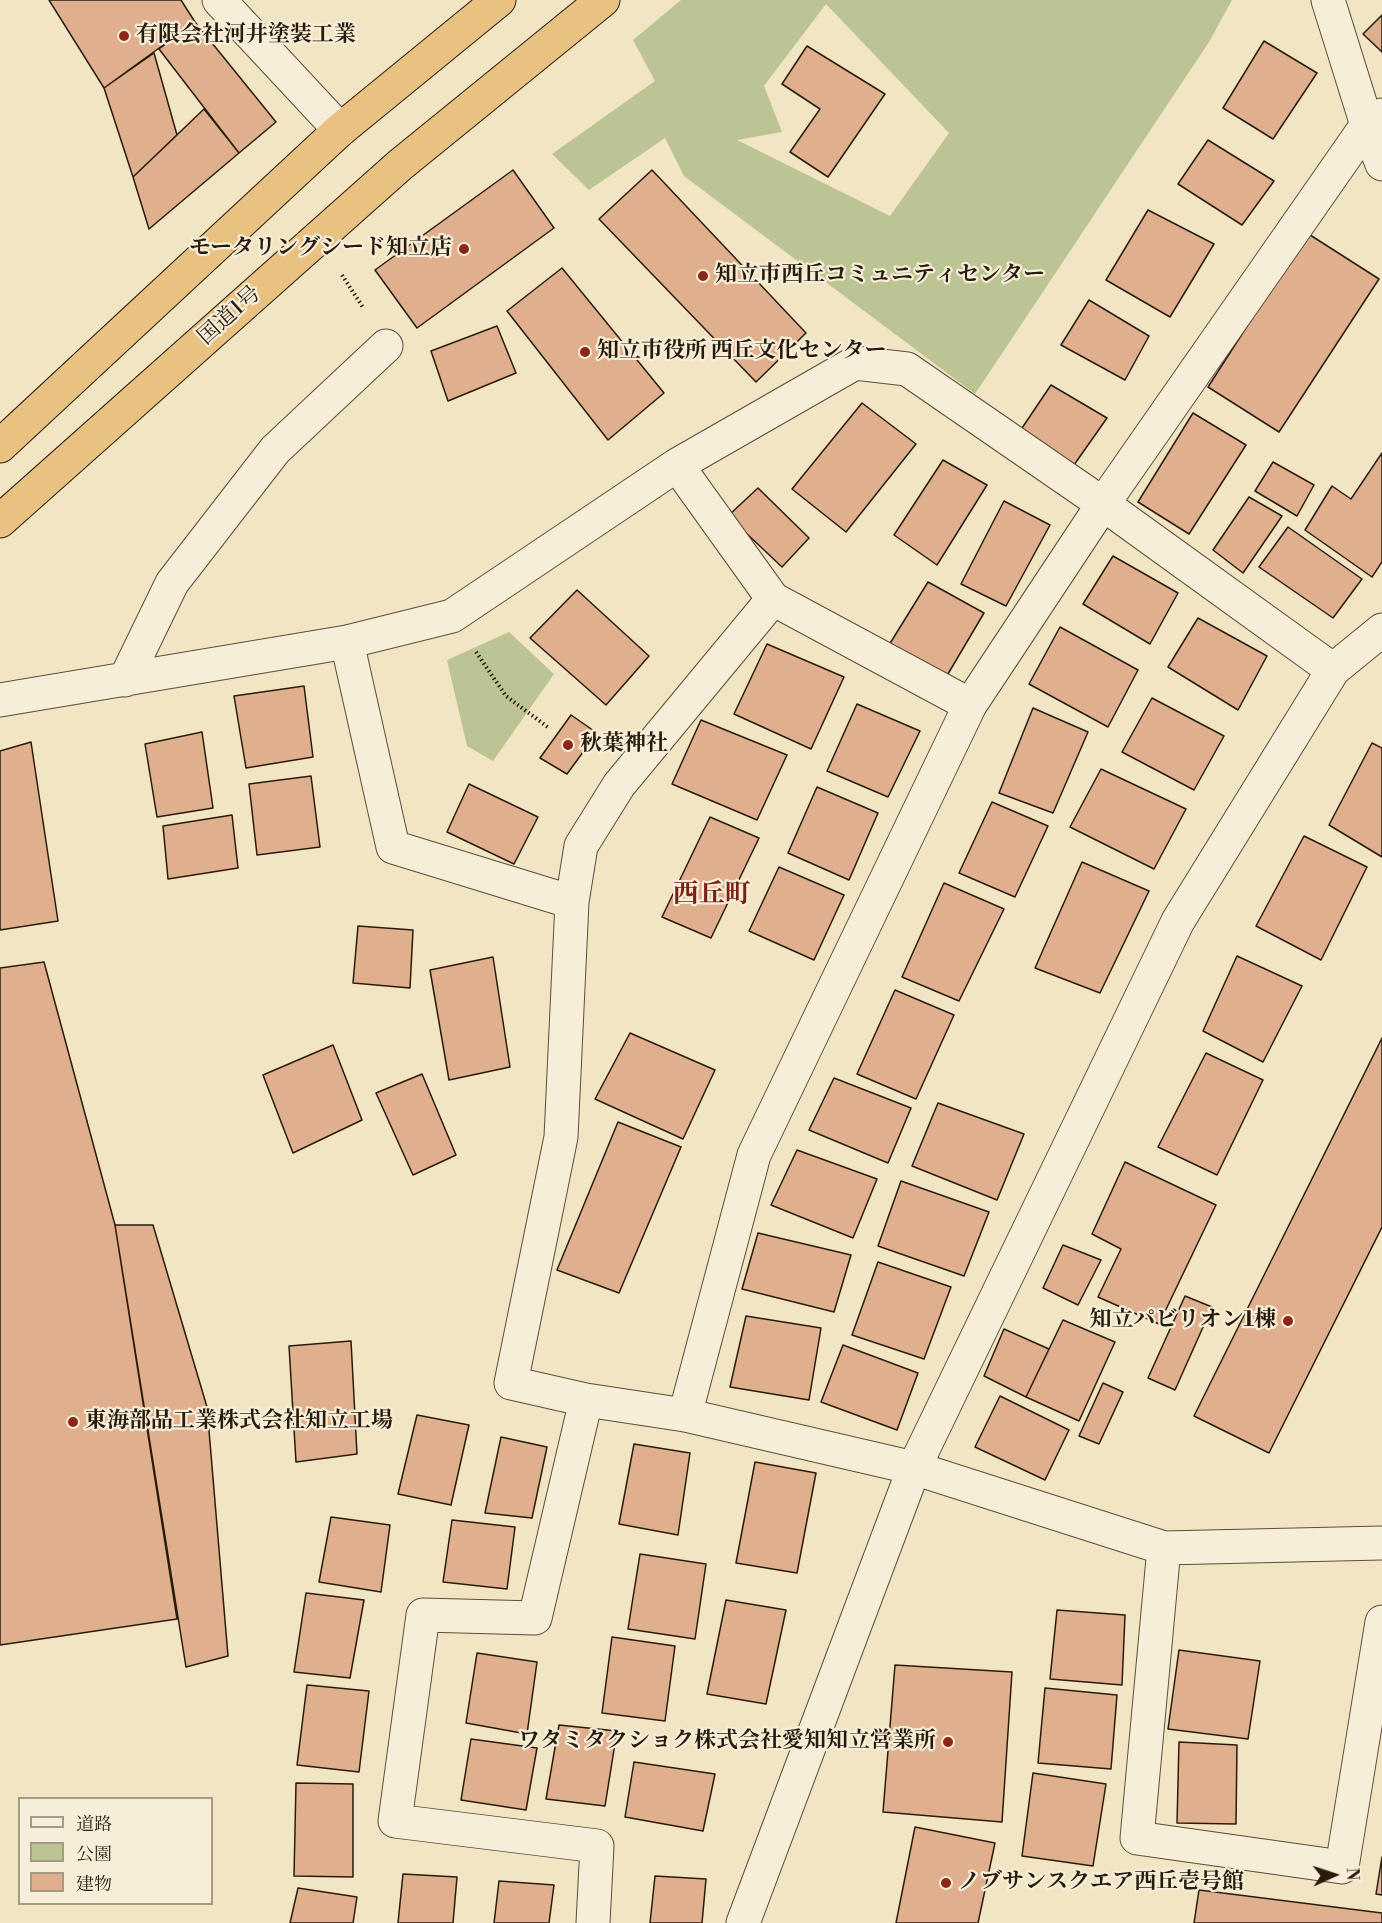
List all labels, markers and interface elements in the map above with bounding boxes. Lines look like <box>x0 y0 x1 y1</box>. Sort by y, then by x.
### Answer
place label: 有限会社河井塗装工業 <box>136 23 356 49</box>
marker: 有限会社河井塗装工業 <box>117 29 131 43</box>
place label: モータリングシード知立店 <box>189 236 452 262</box>
marker: モータリングシード知立店 <box>457 242 471 256</box>
place label: 知立市西丘コミュニティセンター <box>715 263 1045 289</box>
marker: 知立市西丘コミュニティセンター <box>696 269 710 283</box>
street label: 国道1号 <box>193 281 267 351</box>
place label: 知立市役所 西丘文化センター <box>597 339 887 365</box>
marker: 知立市役所 西丘文化センター <box>578 345 592 359</box>
place label: 秋葉神社 <box>580 732 668 758</box>
marker: 秋葉神社 <box>561 738 575 752</box>
district label: 西丘町 <box>673 880 751 912</box>
place label: 知立パビリオン1棟 <box>1089 1308 1276 1334</box>
marker: 知立パビリオン1棟 <box>1281 1314 1295 1328</box>
place label: 東海部品工業株式会社知立工場 <box>85 1409 393 1435</box>
marker: 東海部品工業株式会社知立工場 <box>66 1415 80 1429</box>
place label: ワタミタクショク株式会社愛知知立営業所 <box>518 1729 936 1755</box>
marker: ワタミタクショク株式会社愛知知立営業所 <box>941 1735 955 1749</box>
legend <box>18 1797 213 1905</box>
text: 道路 <box>76 1813 112 1836</box>
text: 公園 <box>76 1843 112 1866</box>
north arrow <box>1304 1845 1364 1905</box>
text: N <box>1342 1867 1362 1881</box>
place label: ノブサンスクエア西丘壱号館 <box>958 1870 1244 1896</box>
text: 建物 <box>76 1873 112 1896</box>
marker: ノブサンスクエア西丘壱号館 <box>939 1876 953 1890</box>

